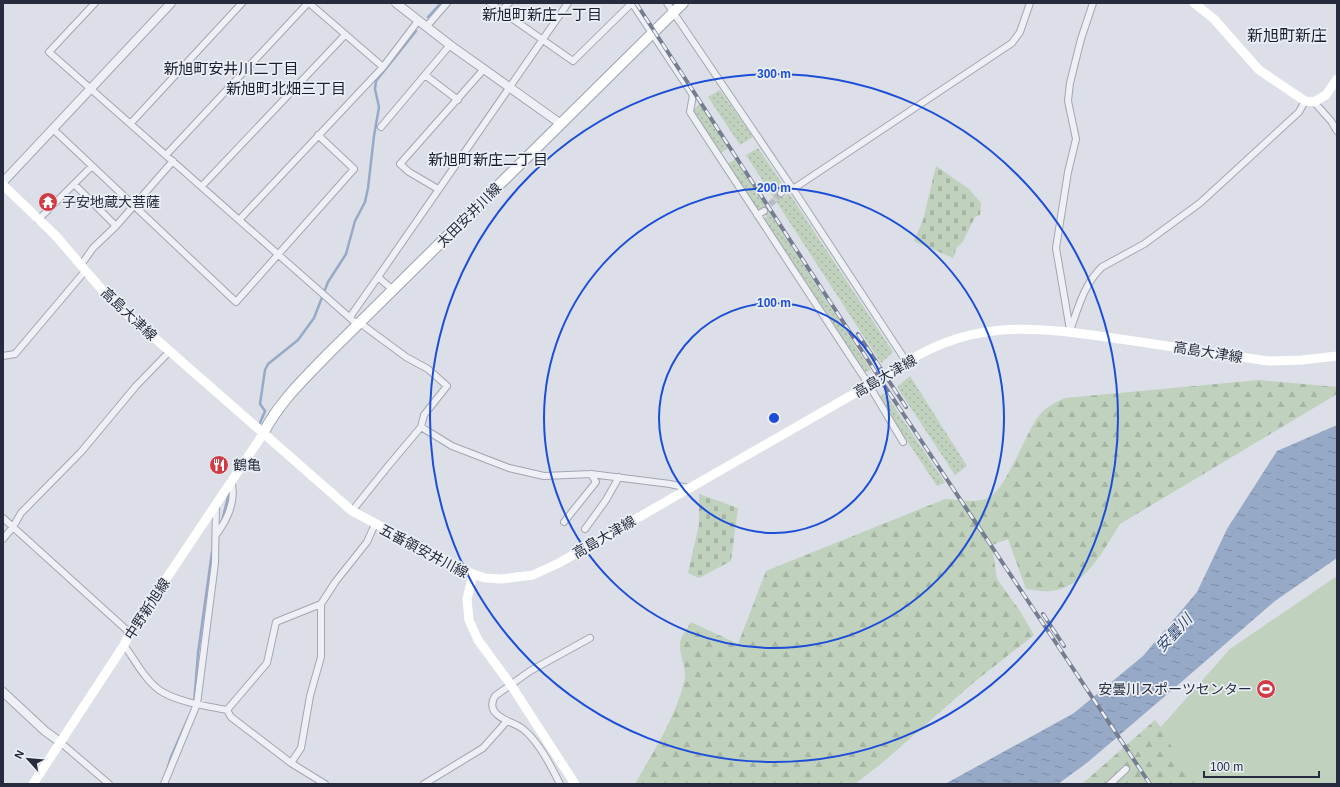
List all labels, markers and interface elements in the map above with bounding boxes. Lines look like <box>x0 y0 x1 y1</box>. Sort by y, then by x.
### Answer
district label: 新旭町新庄一丁目 <box>482 6 602 23</box>
district label: 新旭町新庄 <box>1247 27 1327 44</box>
district label: 新旭町安井川二丁目 <box>163 60 299 77</box>
text: 300 m <box>757 67 791 81</box>
district label: 新旭町北畑三丁目 <box>226 80 346 97</box>
district label: 新旭町新庄二丁目 <box>428 151 548 168</box>
street label: 太田安井川線 <box>434 180 504 250</box>
text: 200 m <box>757 181 791 195</box>
temple icon: 子安地蔵大菩薩 <box>37 191 59 213</box>
place label: 子安地蔵大菩薩 <box>62 194 160 210</box>
street label: 高島大津線 <box>98 284 160 344</box>
text: 100 m <box>757 296 791 310</box>
street label: 高島大津線 <box>1172 339 1244 365</box>
street label: 高島大津線 <box>851 352 919 400</box>
centre of rings <box>767 411 781 425</box>
restaurant icon: 鶴亀 <box>208 454 230 476</box>
place label: 鶴亀 <box>233 457 261 473</box>
street label: 高島大津線 <box>570 513 638 561</box>
street label: 五番領安井川線 <box>377 521 471 581</box>
street label: 中野新旭線 <box>121 575 173 643</box>
water label: 安曇川 <box>1152 609 1197 655</box>
sports icon: 安曇川スポーツセンター <box>1255 678 1277 700</box>
place label: 安曇川スポーツセンター <box>1098 681 1252 697</box>
north arrow <box>8 739 48 779</box>
text: N <box>12 748 26 761</box>
scale bar <box>1204 753 1319 779</box>
text: 100 m <box>1210 760 1243 774</box>

